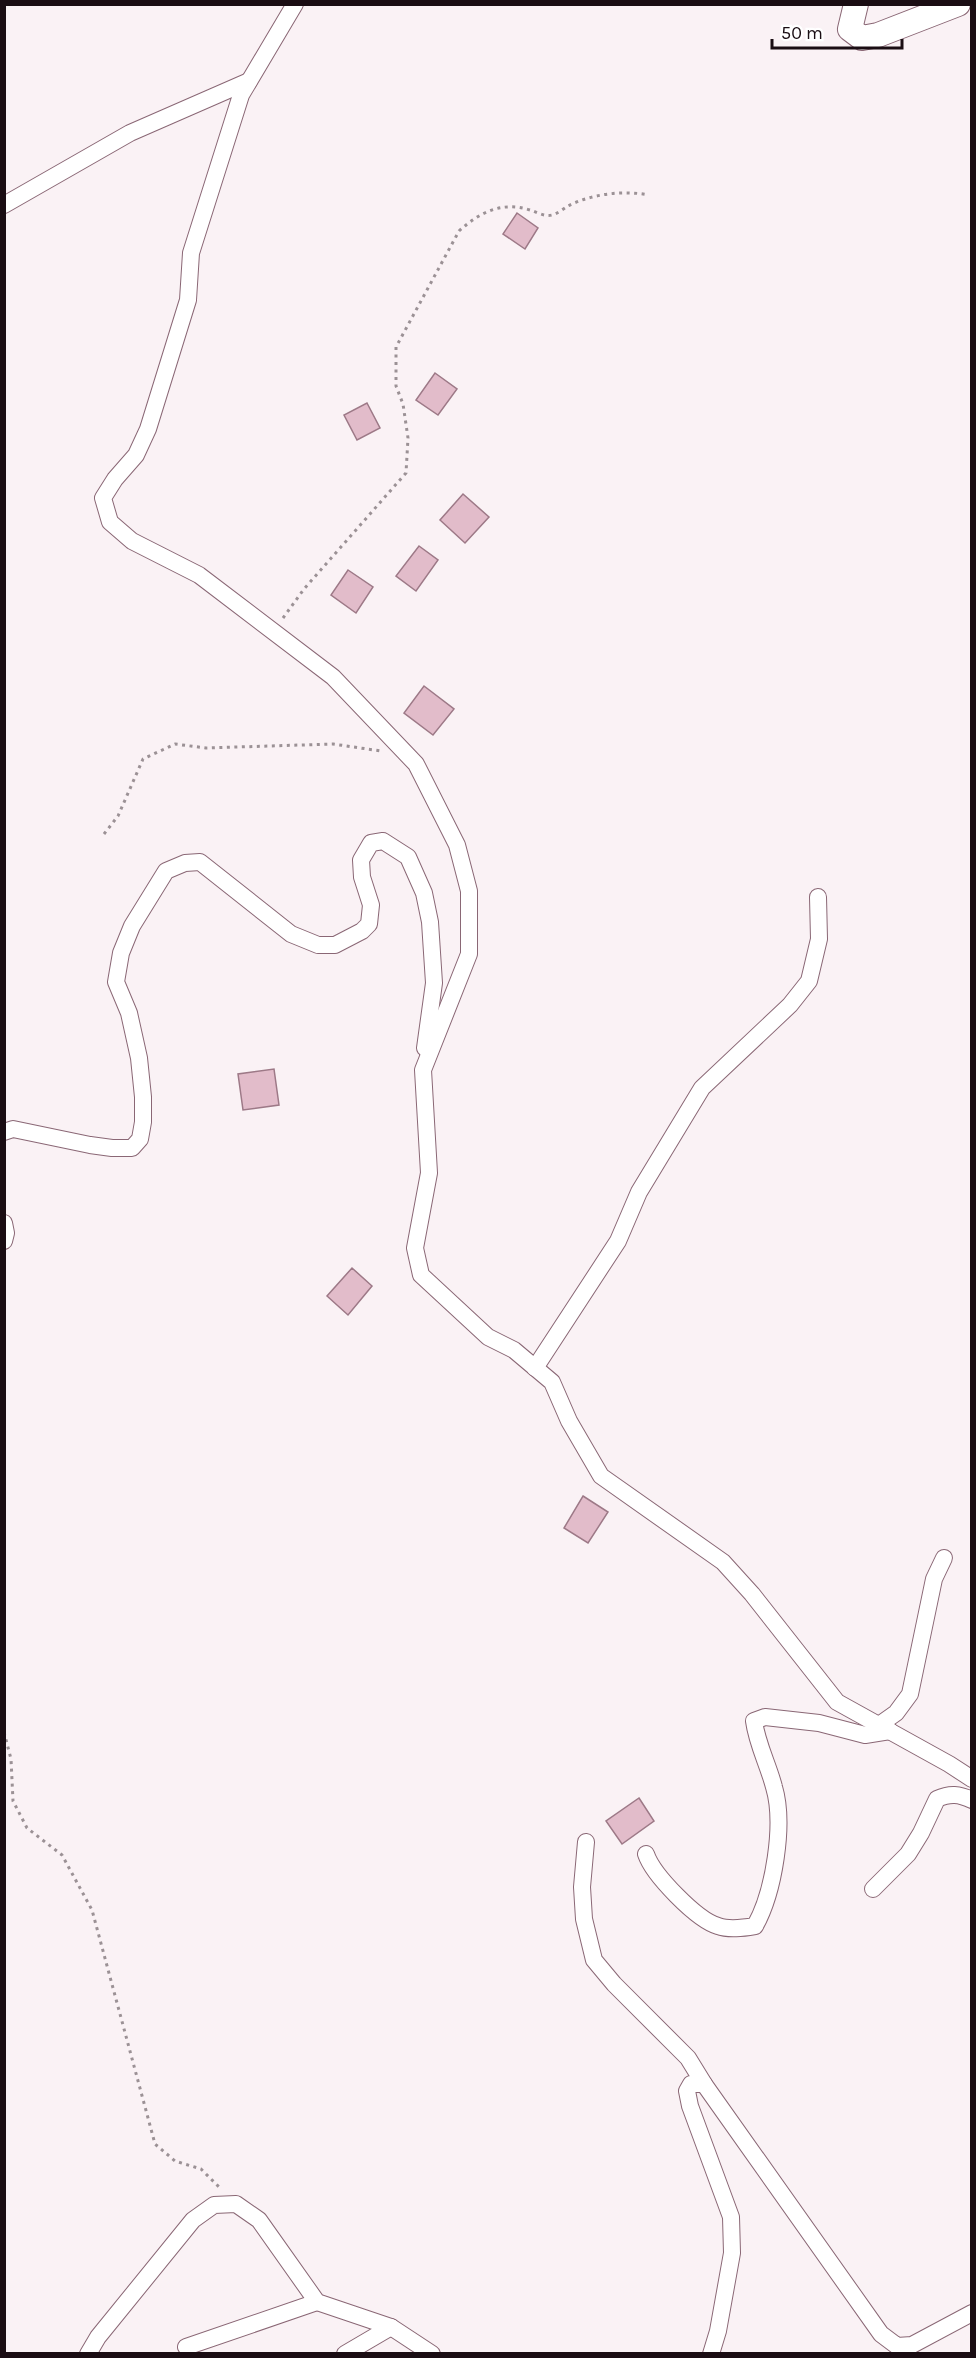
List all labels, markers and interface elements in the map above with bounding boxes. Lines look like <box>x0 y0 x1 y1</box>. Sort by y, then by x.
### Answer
scale bar <box>772 12 902 50</box>
text: 50 m <box>781 22 823 44</box>

